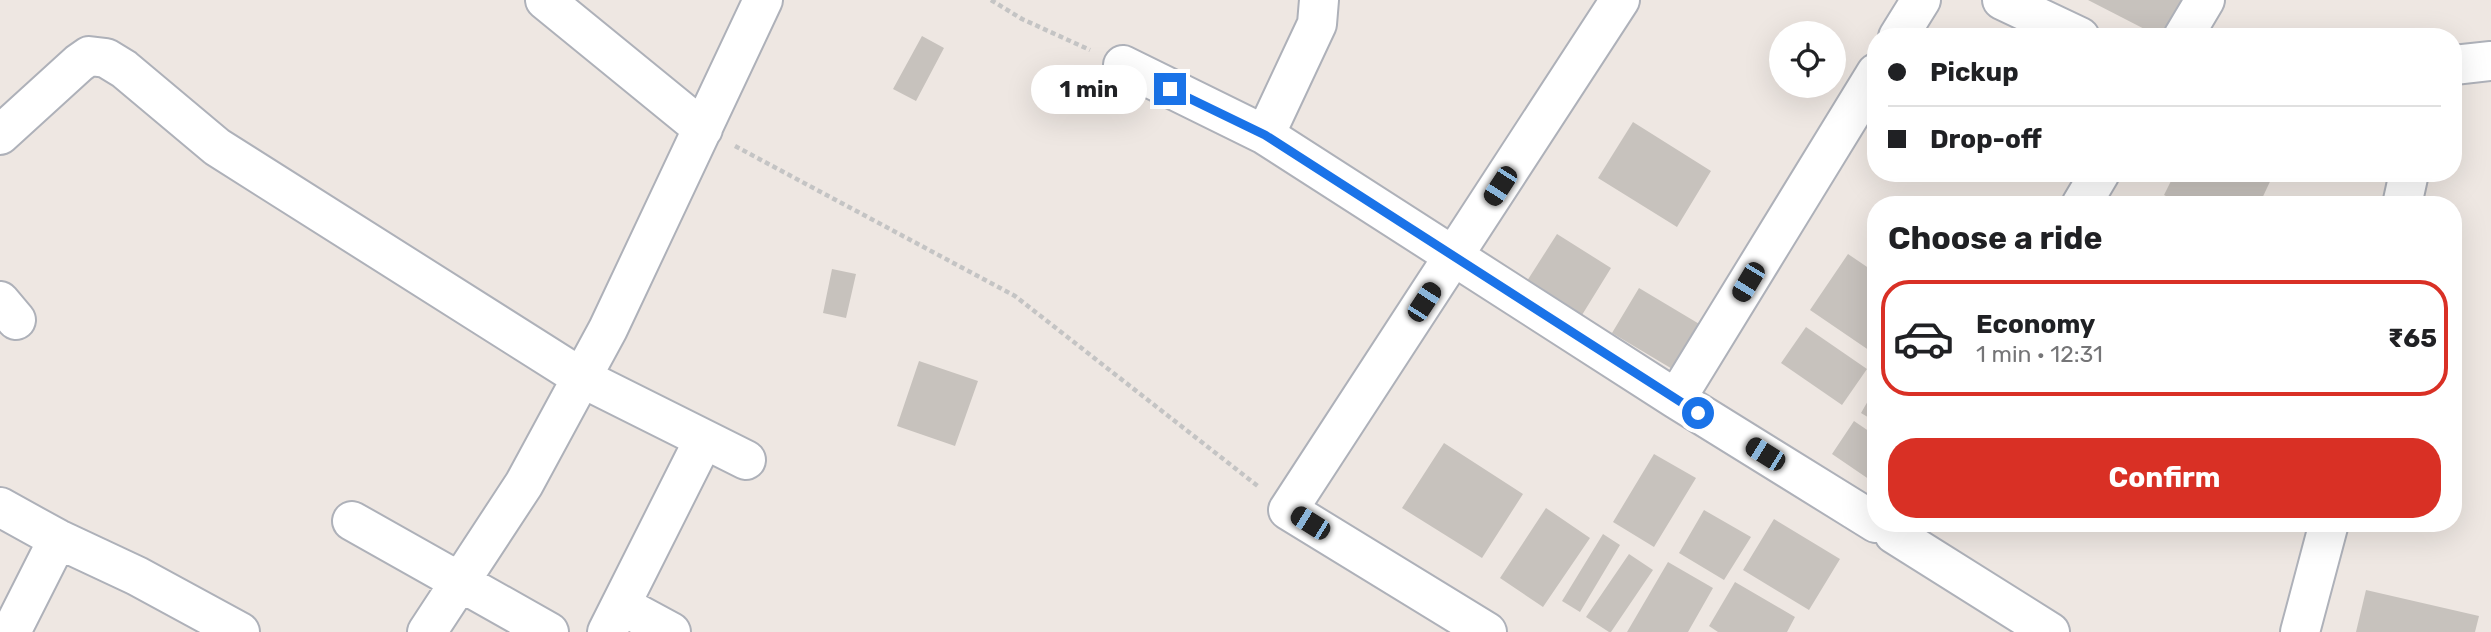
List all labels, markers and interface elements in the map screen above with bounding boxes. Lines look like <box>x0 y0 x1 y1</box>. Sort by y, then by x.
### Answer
map controls <box>1769 21 1846 98</box>
button: locate <box>1769 21 1846 98</box>
text: Pickup <box>1930 57 2019 88</box>
callout: 1 min <box>1030 64 1146 114</box>
route end <box>1154 73 1186 105</box>
text: 1 min <box>1060 75 1118 103</box>
text: Drop-off <box>1930 124 2042 155</box>
car <box>1480 163 1521 209</box>
text: Choose a ride <box>1888 219 2102 257</box>
car <box>1729 259 1768 305</box>
car <box>1404 279 1445 325</box>
icon: car <box>1892 307 1955 370</box>
text: Economy <box>1976 309 2095 340</box>
text: ₹65 <box>2388 323 2437 354</box>
text: 1 min · 12:31 <box>1976 340 2103 368</box>
route start <box>1682 397 1714 429</box>
car <box>1742 434 1789 474</box>
button: Confirm <box>1888 438 2441 518</box>
car <box>1287 503 1334 543</box>

